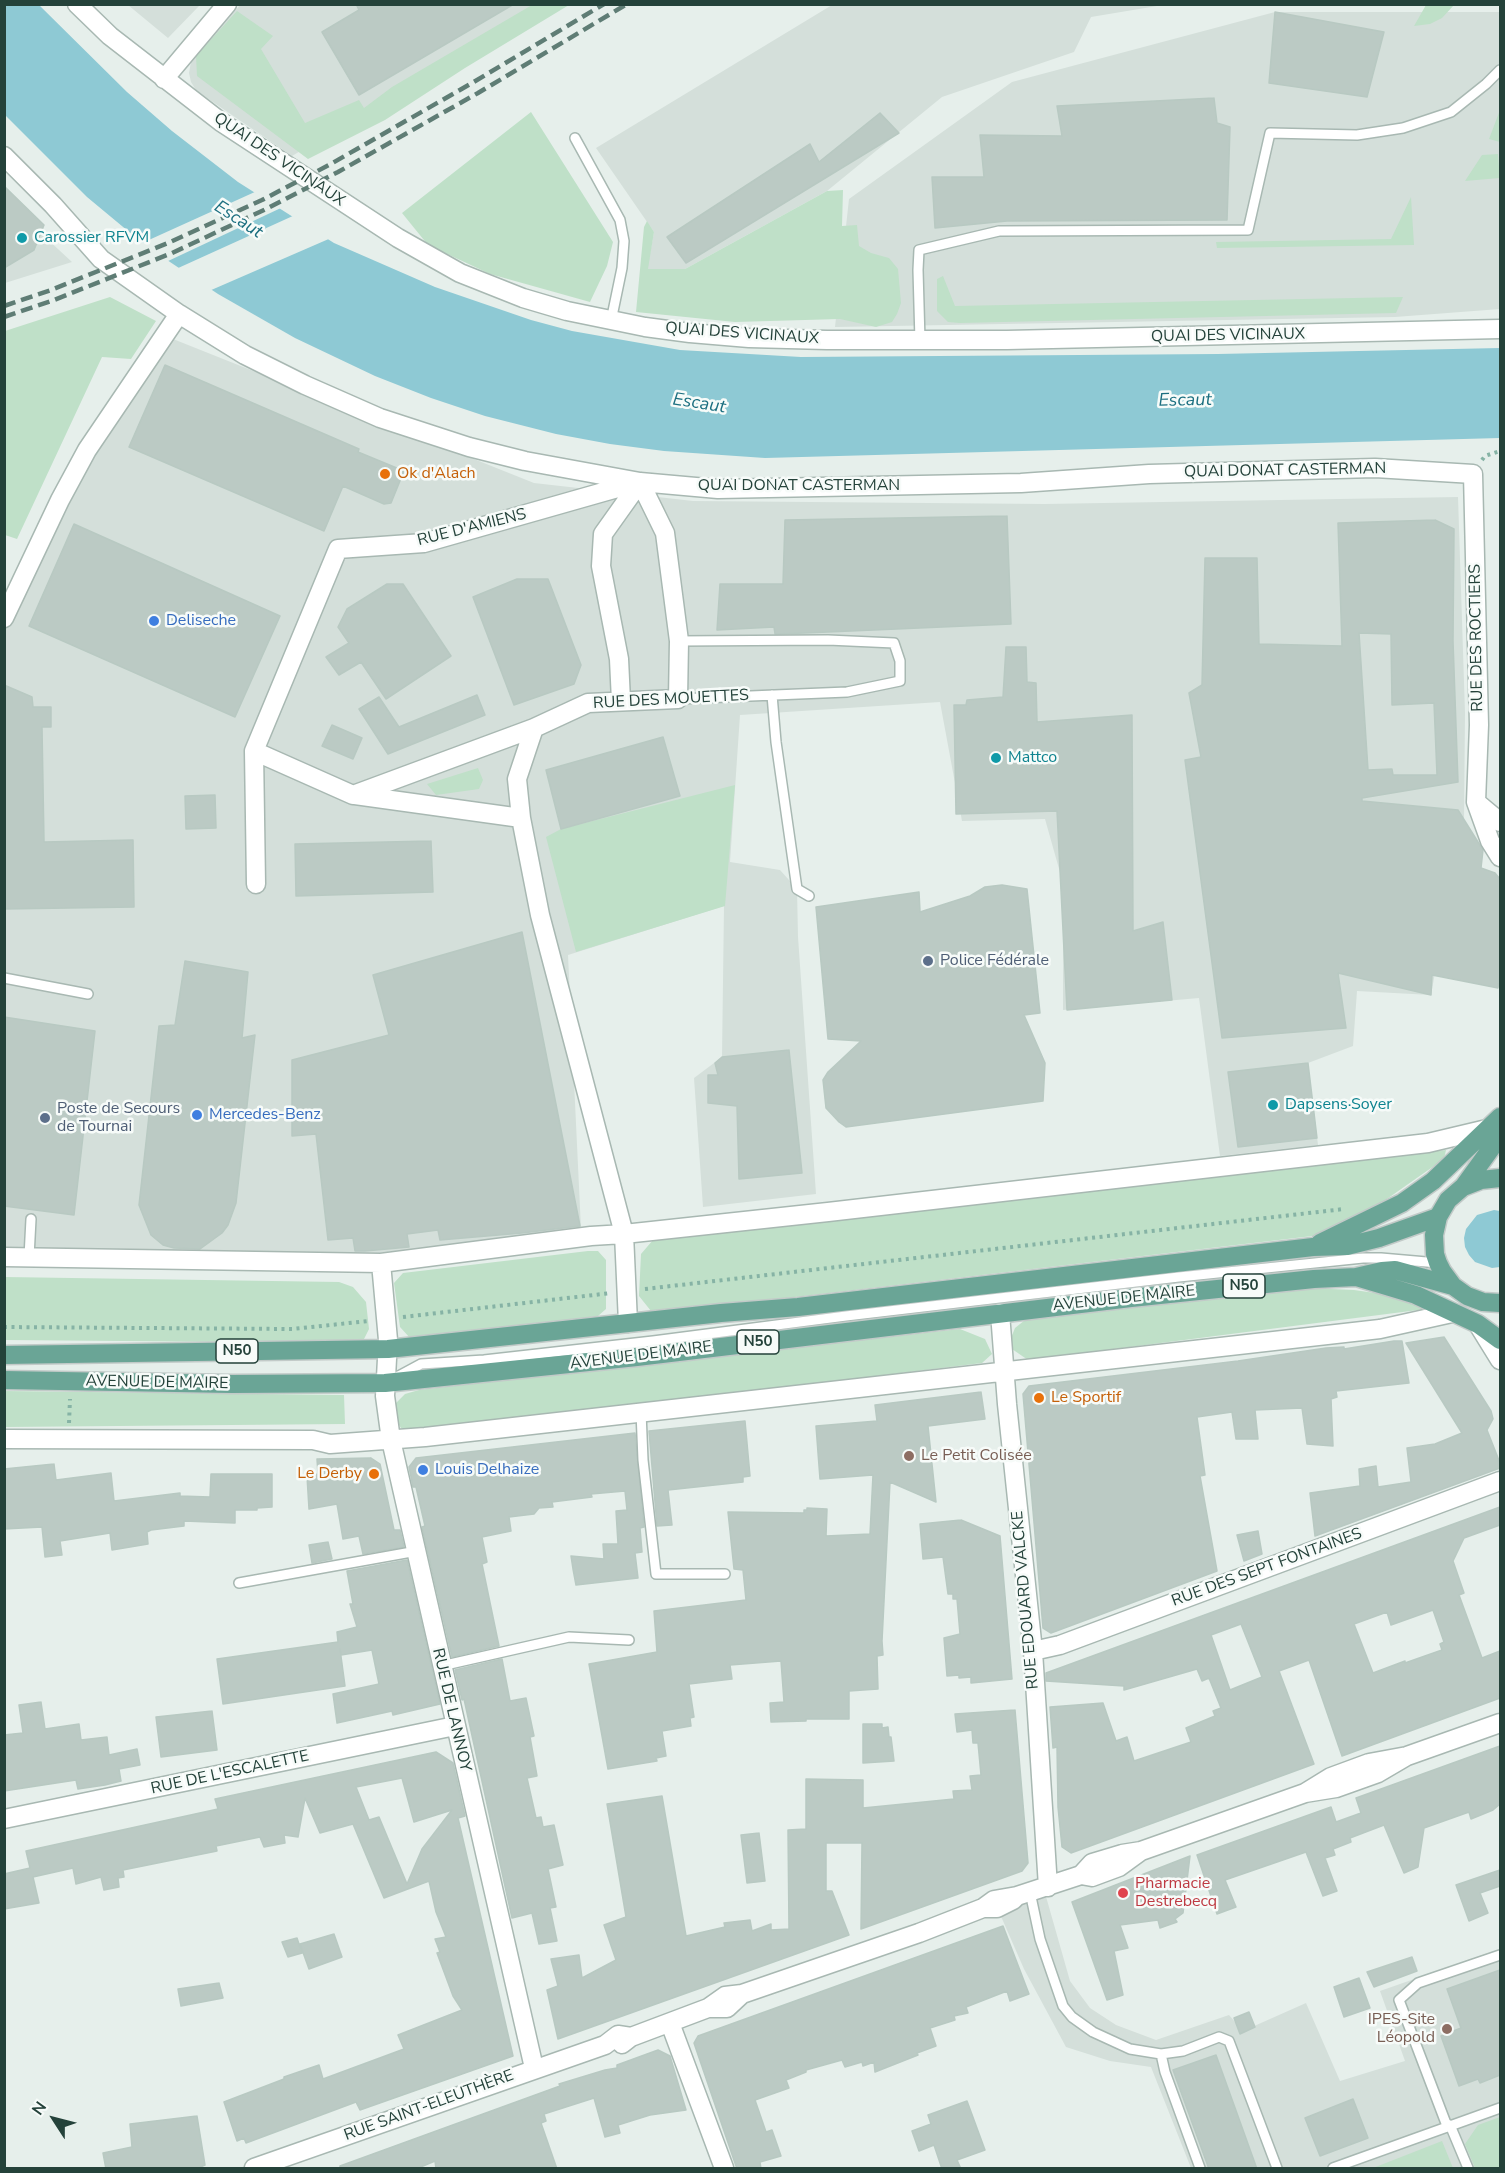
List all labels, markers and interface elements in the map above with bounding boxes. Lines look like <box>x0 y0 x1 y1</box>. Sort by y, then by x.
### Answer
street label: QUAI DES VICINAUX <box>210 109 348 211</box>
water label: Escaut <box>210 196 266 244</box>
place label: Carossier RFVM <box>34 228 149 248</box>
marker: Carossier RFVM <box>15 231 29 245</box>
street label: QUAI DES VICINAUX <box>665 319 819 349</box>
street label: QUAI DES VICINAUX <box>1151 325 1305 347</box>
water label: Escaut <box>671 389 727 419</box>
water label: Escaut <box>1158 390 1212 412</box>
street label: QUAI DONAT CASTERMAN <box>1184 460 1386 482</box>
place label: Ok d'Alach <box>397 464 476 484</box>
marker: Ok d'Alach <box>378 467 392 481</box>
street label: QUAI DONAT CASTERMAN <box>698 476 900 496</box>
street label: RUE D'AMIENS <box>416 505 528 551</box>
street label: RUE DES ROCTIERS <box>1466 564 1488 712</box>
place label: Deliseche <box>166 611 236 631</box>
marker: Deliseche <box>147 614 161 628</box>
street label: RUE DES MOUETTES <box>593 686 749 714</box>
place label: Mattco <box>1008 748 1057 768</box>
marker: Mattco <box>989 751 1003 765</box>
place label: Police Fédérale <box>940 951 1049 971</box>
marker: Police Fédérale <box>921 954 935 968</box>
place label: Dapsens·Soyer <box>1285 1095 1392 1115</box>
marker: Dapsens·Soyer <box>1266 1098 1280 1112</box>
place label: Poste de Secours de Tournai <box>57 1099 180 1137</box>
place label: Mercedes-Benz <box>209 1105 321 1125</box>
marker: Mercedes-Benz <box>190 1108 204 1122</box>
marker: Poste de Secours de Tournai <box>38 1111 52 1125</box>
road number: N50 <box>1223 1274 1265 1298</box>
street label: AVENUE DE MAIRE <box>1052 1282 1196 1316</box>
road number: N50 <box>737 1330 779 1354</box>
street label: AVENUE DE MAIRE <box>569 1338 713 1374</box>
road number: N50 <box>216 1339 258 1363</box>
street label: AVENUE DE MAIRE <box>85 1372 229 1394</box>
place label: Le Sportif <box>1051 1388 1121 1408</box>
marker: Le Sportif <box>1032 1391 1046 1405</box>
place label: Le Petit Colisée <box>921 1446 1032 1466</box>
marker: Le Petit Colisée <box>902 1449 916 1463</box>
place label: Louis Delhaize <box>435 1460 539 1480</box>
marker: Louis Delhaize <box>416 1463 430 1477</box>
place label: Le Derby <box>297 1464 362 1484</box>
marker: Le Derby <box>367 1467 381 1481</box>
street label: RUE EDOUARD VALCKE <box>1009 1510 1043 1690</box>
street label: RUE DES SEPT FONTAINES <box>1169 1525 1365 1611</box>
street label: RUE DE LANNOY <box>427 1646 475 1774</box>
street label: RUE DE L'ESCALETTE <box>149 1747 311 1799</box>
place label: Pharmacie Destrebecq <box>1135 1874 1217 1912</box>
marker: Pharmacie Destrebecq <box>1116 1886 1130 1900</box>
place label: IPES-Site Léopold <box>1368 2010 1435 2048</box>
marker: IPES-Site Léopold <box>1440 2022 1454 2036</box>
street label: RUE SAINT-ELEUTHÈRE <box>342 2066 516 2146</box>
north arrow <box>24 2089 84 2149</box>
text: N <box>27 2097 52 2120</box>

